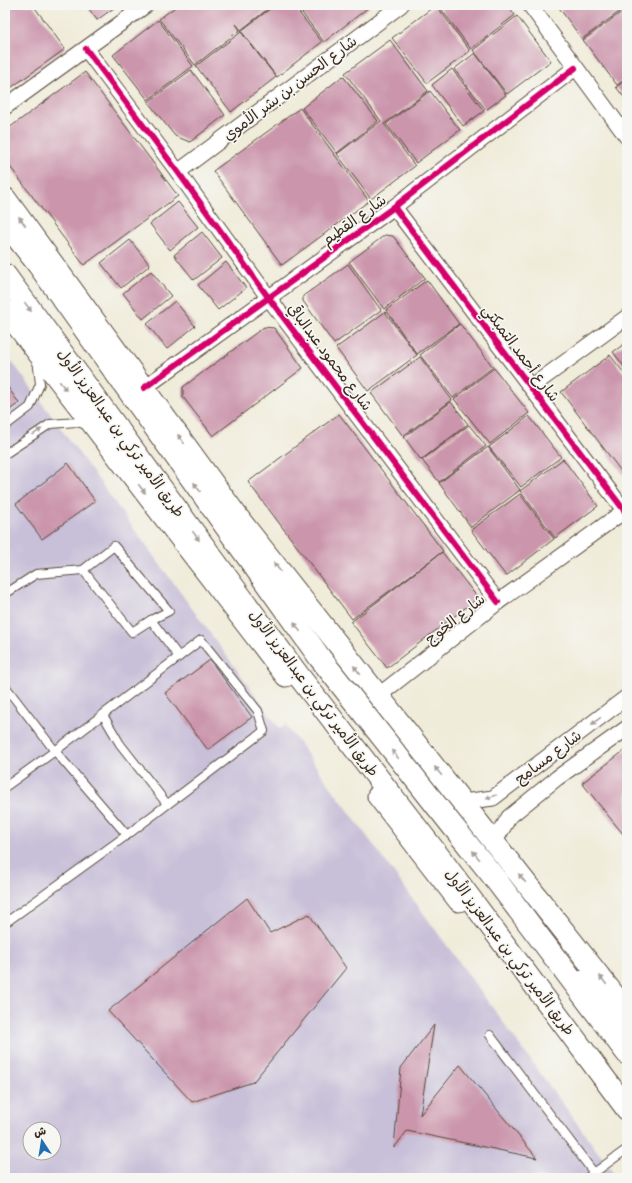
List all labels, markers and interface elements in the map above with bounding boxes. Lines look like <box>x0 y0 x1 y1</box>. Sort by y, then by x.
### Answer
street label: شارع الحسن بن بشر الأموي <box>219 31 363 147</box>
street label: شارع القطيم <box>318 191 392 253</box>
one-way arrow <box>18 216 26 227</box>
street label: شارع محمود عبدالباقي <box>281 299 378 417</box>
one-way arrow <box>24 301 32 312</box>
street label: شارع أحمد التمبكتي <box>475 301 564 408</box>
street label: طريق الأمير تركي بن عبدالعزيز الأول <box>50 344 189 523</box>
one-way arrow <box>59 380 67 391</box>
one-way arrow <box>32 428 43 436</box>
one-way arrow <box>177 434 185 445</box>
one-way arrow <box>193 481 201 492</box>
one-way arrow <box>138 483 146 494</box>
one-way arrow <box>192 530 200 541</box>
one-way arrow <box>273 562 282 573</box>
street label: شارع الخوج <box>421 590 491 651</box>
street label: طريق الأمير تركي بن عبدالعزيز الأول <box>242 605 383 782</box>
one-way arrow <box>293 621 302 632</box>
one-way arrow <box>353 664 362 675</box>
one-way arrow <box>591 717 601 725</box>
street label: شارع مسامح <box>511 726 587 791</box>
one-way arrow <box>391 748 400 759</box>
one-way arrow <box>434 766 443 777</box>
one-way arrow <box>485 794 497 800</box>
one-way arrow <box>472 850 481 861</box>
street label: طريق الأمير تركي بن عبدالعزيز الأول <box>438 864 579 1041</box>
one-way arrow <box>518 873 526 884</box>
one-way arrow <box>598 975 607 986</box>
north arrow <box>22 1121 62 1161</box>
text: ش <box>33 1124 48 1142</box>

